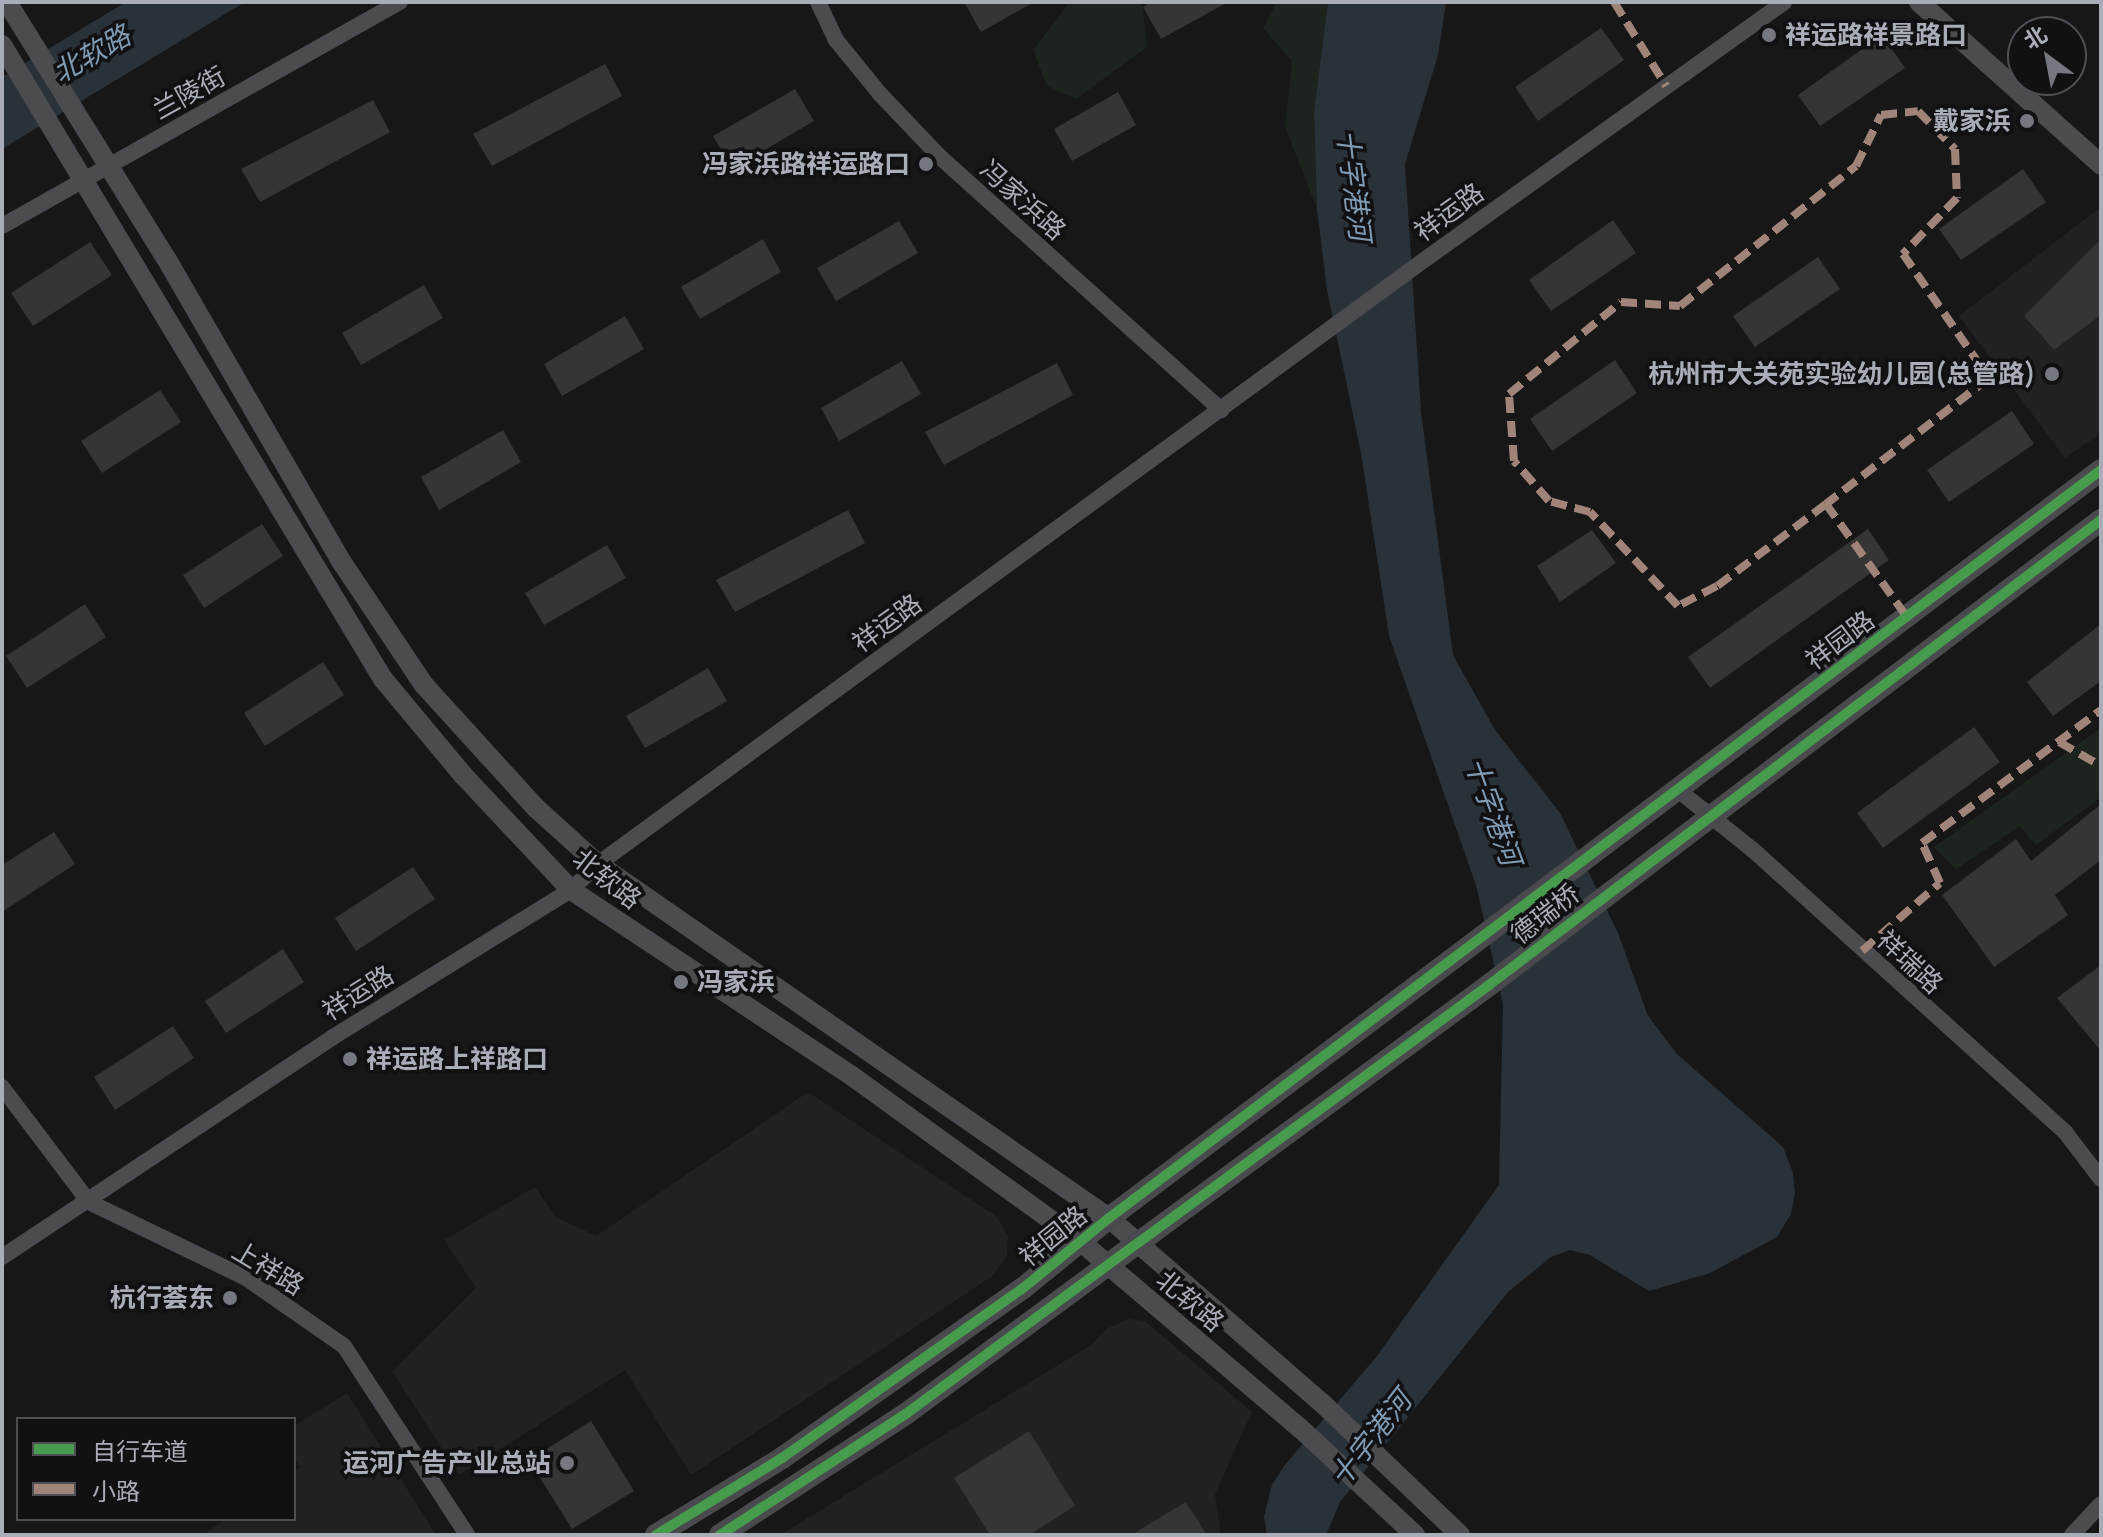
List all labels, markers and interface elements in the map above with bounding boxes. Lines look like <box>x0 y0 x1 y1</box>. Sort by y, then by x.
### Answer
north arrow <box>2007 16 2087 96</box>
water label: 北软路 <box>46 17 136 89</box>
place label: 祥运路祥景路口 <box>1785 19 1967 51</box>
text: 北 <box>2018 19 2053 56</box>
marker: 祥运路祥景路口 <box>1760 26 1778 44</box>
street label: 兰陵街 <box>147 60 231 126</box>
place label: 戴家浜 <box>1933 105 2011 137</box>
marker: 戴家浜 <box>2018 112 2036 130</box>
water label: 十字港河 <box>1332 127 1378 243</box>
place label: 冯家浜路祥运路口 <box>702 148 910 180</box>
street label: 冯家浜路 <box>974 154 1072 246</box>
marker: 冯家浜路祥运路口 <box>917 155 935 173</box>
street label: 祥运路 <box>1408 176 1490 248</box>
place label: 杭州市大关苑实验幼儿园(总管路) <box>1648 358 2036 390</box>
marker: 杭州市大关苑实验幼儿园(总管路) <box>2043 365 2061 383</box>
street label: 祥运路 <box>846 587 928 659</box>
street label: 祥园路 <box>1799 604 1881 676</box>
water label: 十字港河 <box>1459 753 1529 869</box>
street label: 北软路 <box>567 843 647 915</box>
street label: 德瑞桥 <box>1505 878 1585 950</box>
street label: 祥瑞路 <box>1871 924 1949 1000</box>
street label: 祥运路 <box>317 959 399 1027</box>
place label: 冯家浜 <box>697 966 775 998</box>
marker: 冯家浜 <box>672 973 690 991</box>
place label: 祥运路上祥路口 <box>366 1043 548 1075</box>
marker: 祥运路上祥路口 <box>341 1050 359 1068</box>
street label: 祥园路 <box>1013 1199 1093 1273</box>
street label: 上祥路 <box>227 1235 309 1301</box>
street label: 北软路 <box>1150 1264 1230 1338</box>
place label: 杭行荟东 <box>110 1282 214 1314</box>
marker: 杭行荟东 <box>221 1289 239 1307</box>
water label: 十字港河 <box>1322 1384 1418 1492</box>
legend <box>16 1417 296 1521</box>
text: 自行车道 <box>92 1434 188 1467</box>
place label: 运河广告产业总站 <box>343 1447 551 1479</box>
marker: 运河广告产业总站 <box>558 1454 576 1472</box>
text: 小路 <box>92 1474 140 1507</box>

